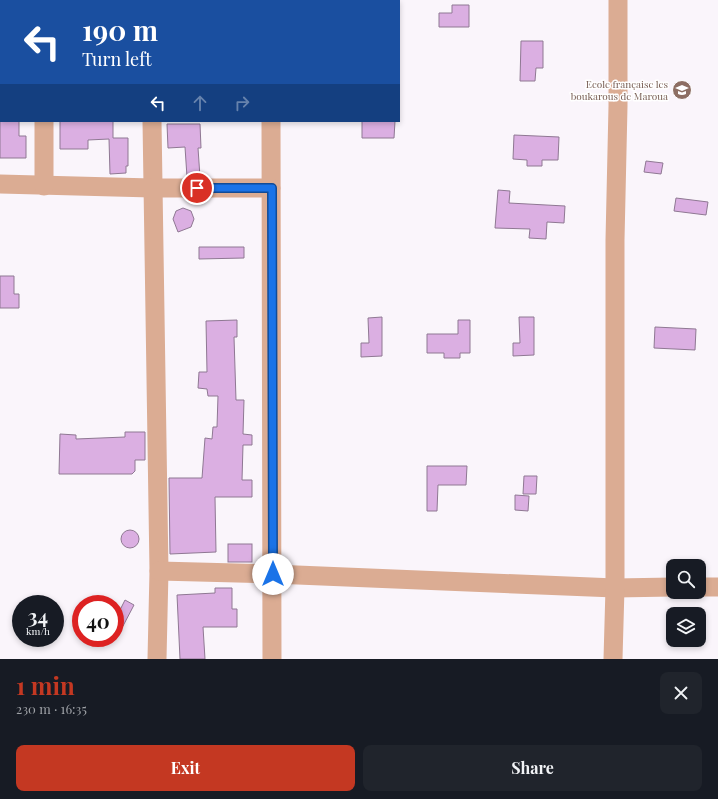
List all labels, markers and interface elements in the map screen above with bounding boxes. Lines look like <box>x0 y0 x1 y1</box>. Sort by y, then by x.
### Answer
text: 190 m <box>82 11 158 48</box>
icon: left <box>16 16 68 68</box>
text: Turn left <box>82 47 152 71</box>
place label: Ecole française les boukarous de Maroua <box>571 77 668 103</box>
school or university icon: Ecole française les boukarous de Maroua <box>671 79 693 101</box>
icon: left <box>147 92 169 114</box>
icon: ahead <box>189 92 211 114</box>
icon: right <box>231 92 253 114</box>
pin <box>180 171 214 205</box>
icon: arrive <box>186 177 208 199</box>
position arrow <box>252 553 294 595</box>
map controls <box>666 559 706 647</box>
button: search <box>666 559 706 599</box>
speed limit sign: 40 <box>72 595 124 647</box>
text: 34 <box>28 602 48 629</box>
button: layers <box>666 607 706 647</box>
text: km/h <box>26 624 50 638</box>
text: 1 min <box>16 669 75 701</box>
button: close <box>660 672 702 714</box>
text: 230 m · 16:35 <box>16 700 87 717</box>
button: Exit <box>16 745 355 791</box>
button: Share <box>363 745 702 791</box>

